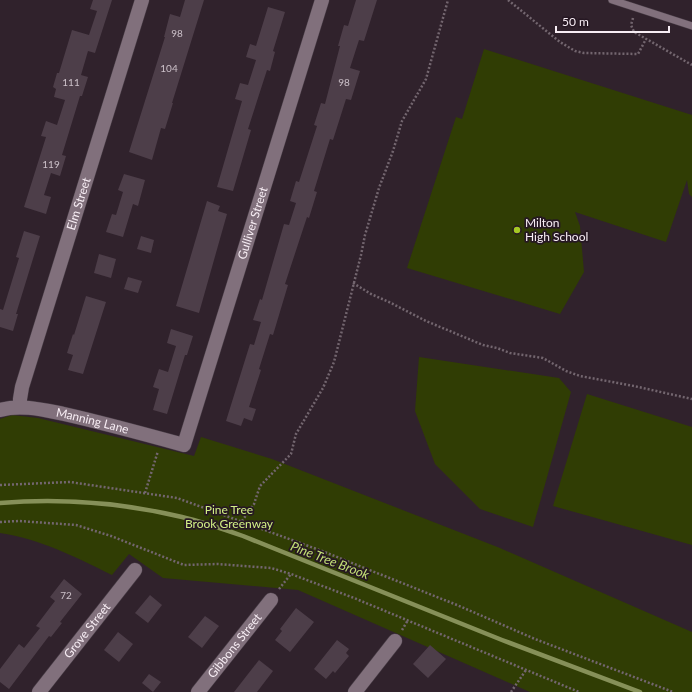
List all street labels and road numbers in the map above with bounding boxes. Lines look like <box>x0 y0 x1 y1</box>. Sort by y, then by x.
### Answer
street label: Elm Street <box>63 175 94 232</box>
street label: Gulliver Street <box>234 184 271 261</box>
street label: Manning Lane <box>55 405 131 437</box>
street label: Grove Street <box>60 599 114 661</box>
street label: Gibbons Street <box>204 610 265 681</box>

